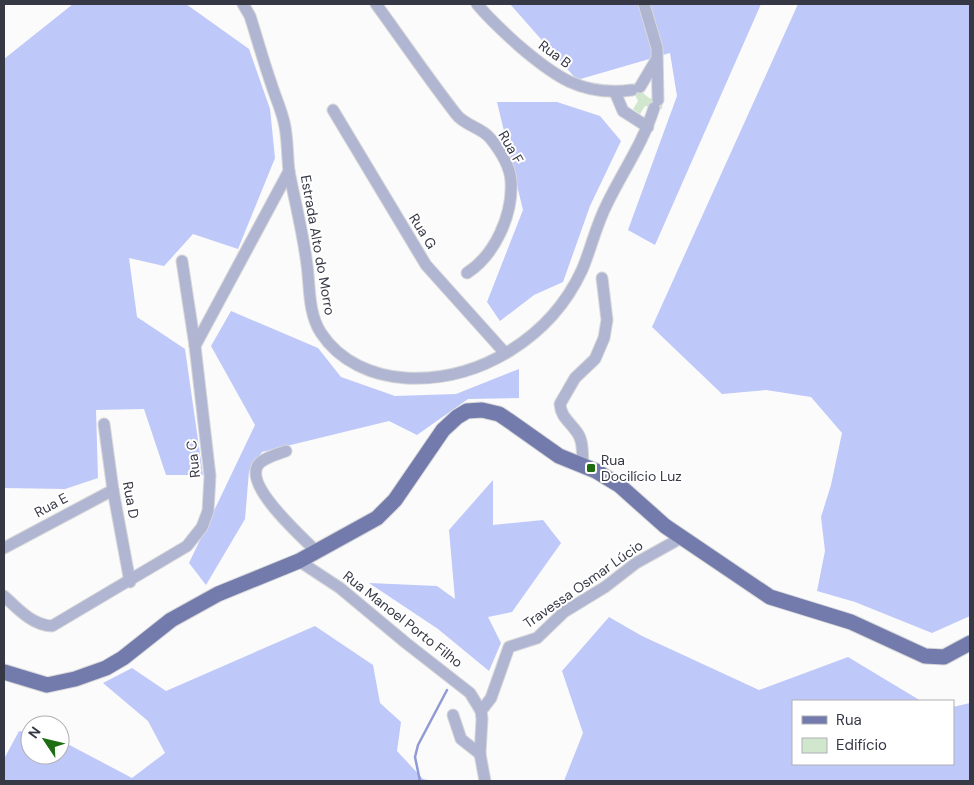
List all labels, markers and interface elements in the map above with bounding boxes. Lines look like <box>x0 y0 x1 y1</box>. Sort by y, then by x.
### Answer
street label: Rua B <box>535 36 575 72</box>
street label: Rua F <box>494 127 528 167</box>
street label: Estrada Alto do Morro <box>297 173 339 317</box>
street label: Rua G <box>405 210 441 252</box>
street label: Rua C <box>182 439 204 479</box>
place label: Rua Docilício Luz <box>601 451 682 485</box>
marker: Rua Docilício Luz <box>585 462 597 474</box>
street label: Rua D <box>119 480 143 520</box>
street label: Rua E <box>31 489 71 521</box>
street label: Travessa Osmar Lúcio <box>520 536 646 632</box>
street label: Rua Manoel Porto Filho <box>340 567 466 671</box>
legend <box>792 700 954 765</box>
text: Rua <box>836 710 862 730</box>
north arrow <box>20 715 70 765</box>
text: N <box>24 723 45 742</box>
text: Edifício <box>836 735 887 755</box>

